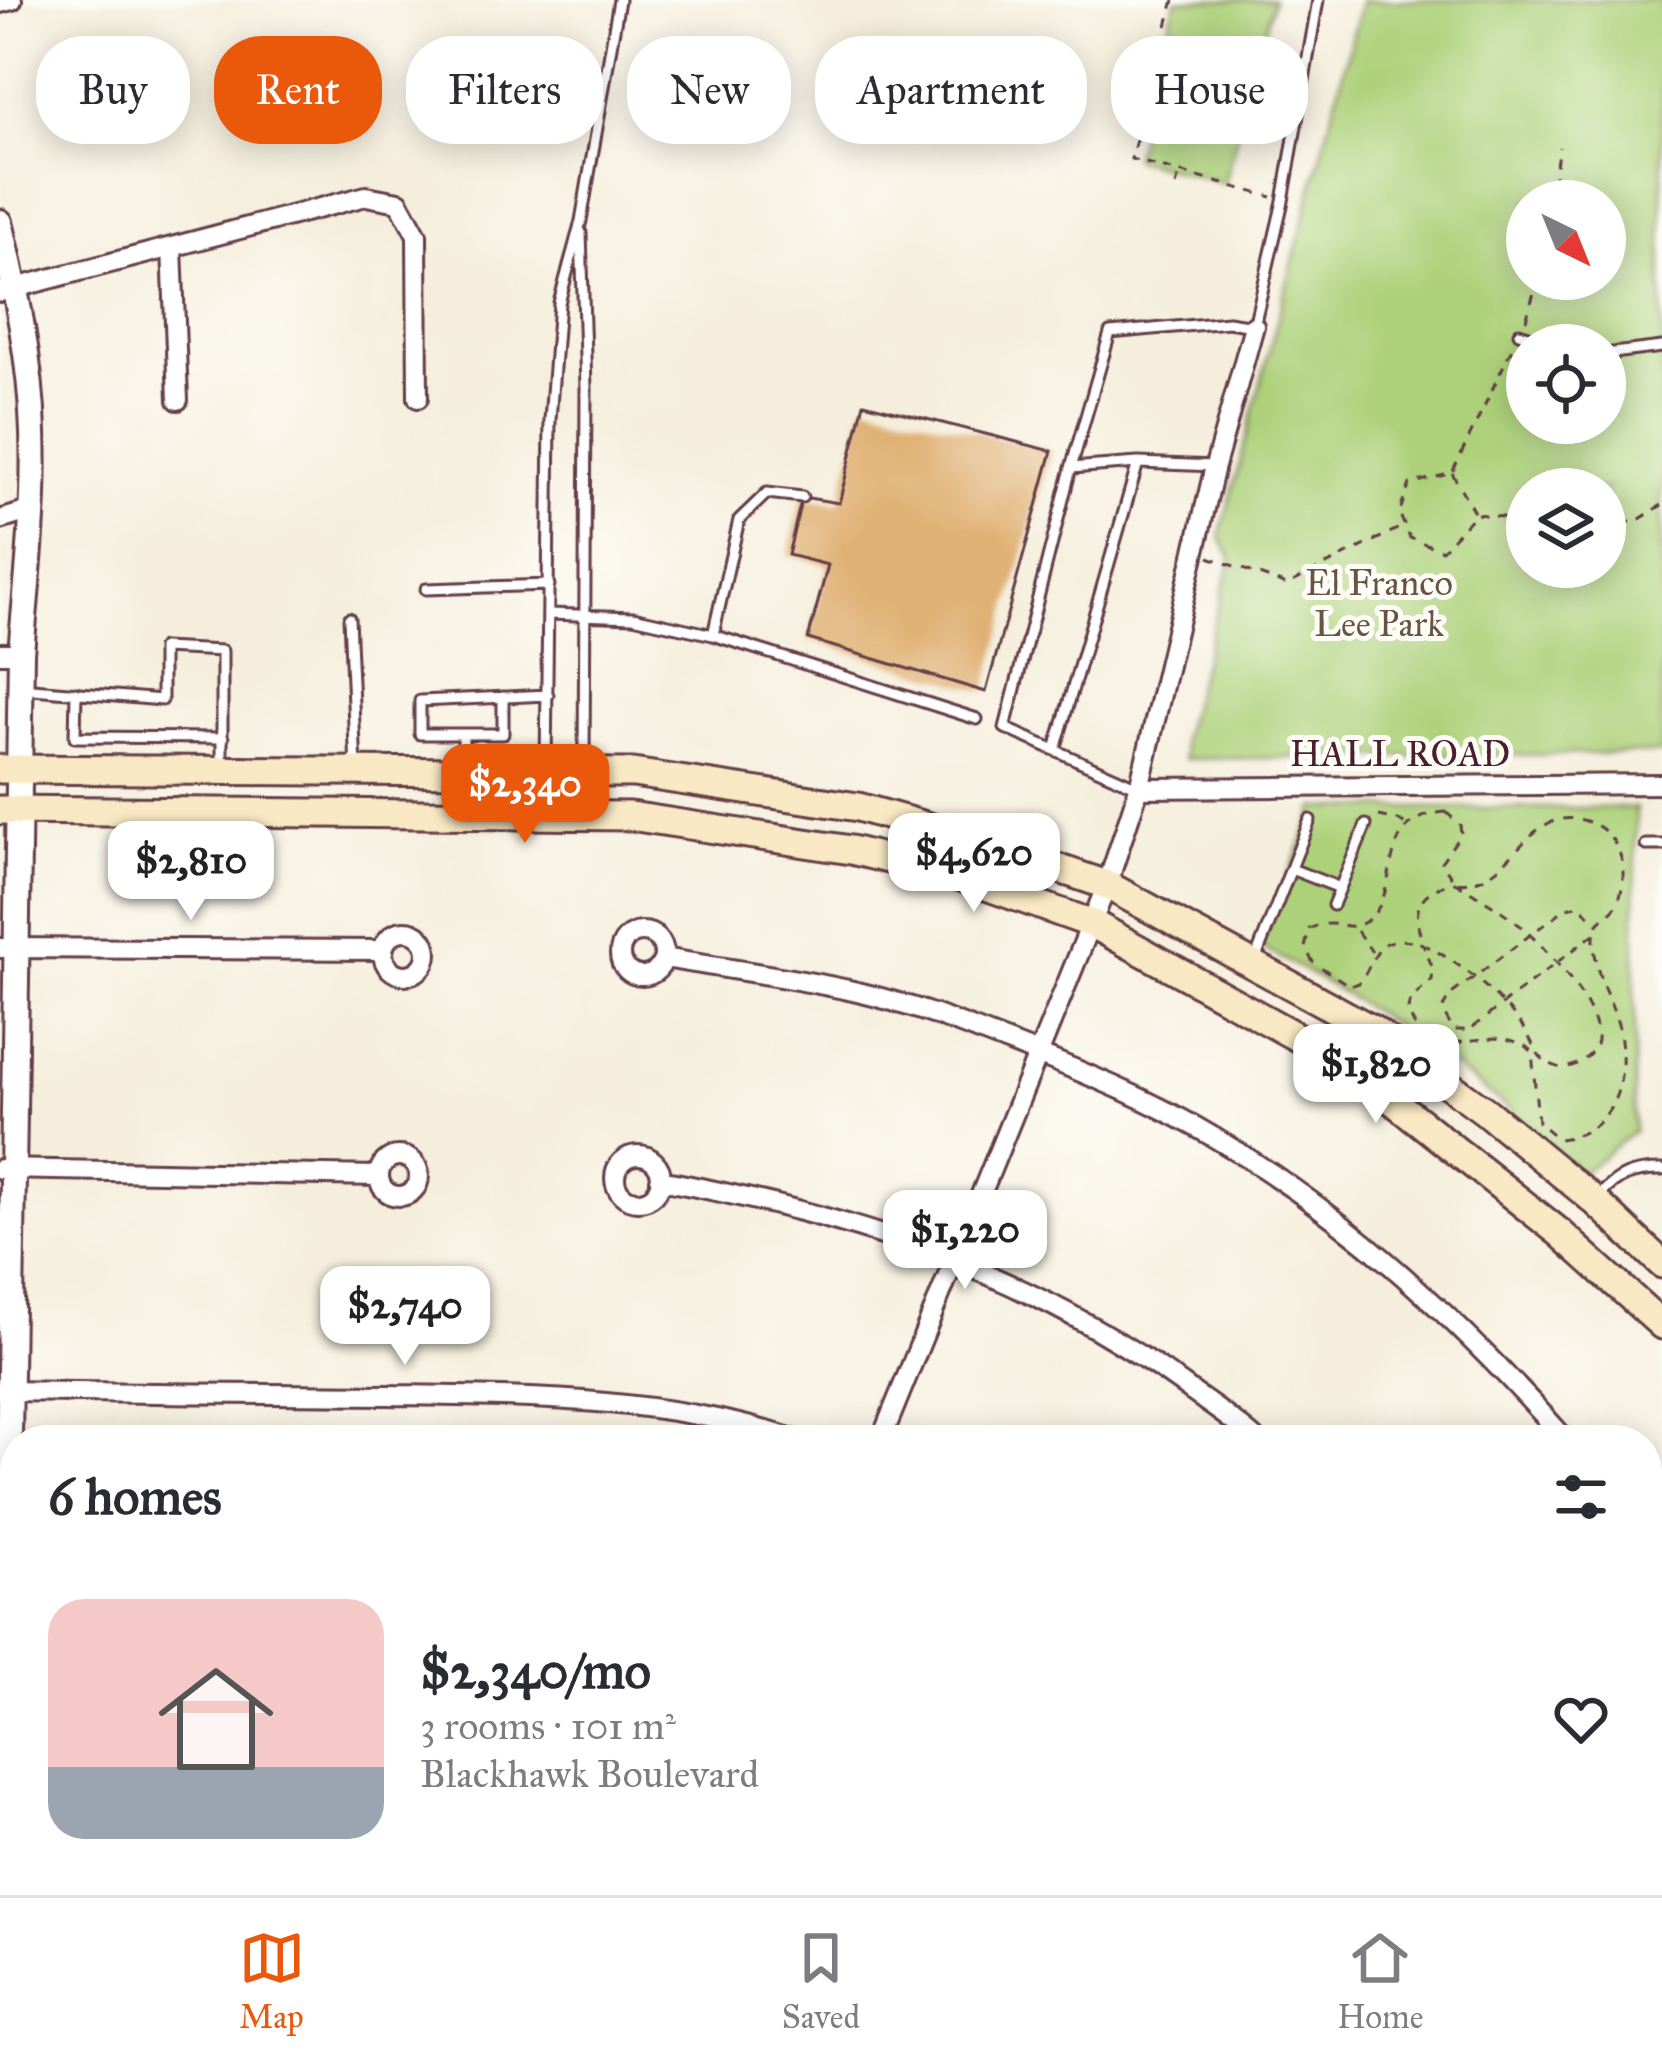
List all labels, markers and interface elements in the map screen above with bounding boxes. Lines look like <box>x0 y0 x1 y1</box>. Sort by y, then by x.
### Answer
chip: Buy <box>36 36 190 144</box>
chip: Rent <box>214 36 382 144</box>
chip: Filters <box>406 36 603 144</box>
chip: New <box>627 36 791 144</box>
chip: Apartment <box>815 36 1087 144</box>
chip: House <box>1111 36 1308 144</box>
north arrow <box>1506 180 1626 300</box>
map controls <box>1506 180 1626 588</box>
button: locate <box>1506 324 1626 444</box>
button: layers <box>1506 468 1626 588</box>
park label: El Franco Lee Park <box>1305 561 1453 646</box>
street label: HALL ROAD <box>1290 732 1510 776</box>
pin: $2,340 <box>427 744 623 846</box>
text: $2,340 <box>468 759 582 807</box>
pin: $4,620 <box>876 813 1072 915</box>
pin: $2,810 <box>93 821 289 923</box>
text: $4,620 <box>915 828 1033 876</box>
text: $2,810 <box>135 836 247 884</box>
pin: $1,820 <box>1278 1024 1474 1126</box>
text: $1,820 <box>1320 1039 1432 1087</box>
pin: $1,220 <box>867 1190 1063 1292</box>
text: $1,220 <box>910 1205 1020 1253</box>
pin: $2,740 <box>307 1266 503 1368</box>
text: $2,740 <box>347 1281 463 1329</box>
icon: filters <box>1548 1464 1614 1530</box>
text: 6 homes <box>48 1466 222 1528</box>
text: $2,340/mo <box>420 1640 651 1702</box>
icon: home <box>144 1647 288 1791</box>
icon: heart <box>1548 1686 1614 1752</box>
text: 3 rooms · 101 m² <box>420 1702 676 1750</box>
text: Blackhawk Boulevard <box>420 1750 759 1798</box>
tab: Map <box>239 1925 305 2037</box>
tab: Saved <box>782 1925 860 2037</box>
tab: Home <box>1337 1925 1423 2037</box>

